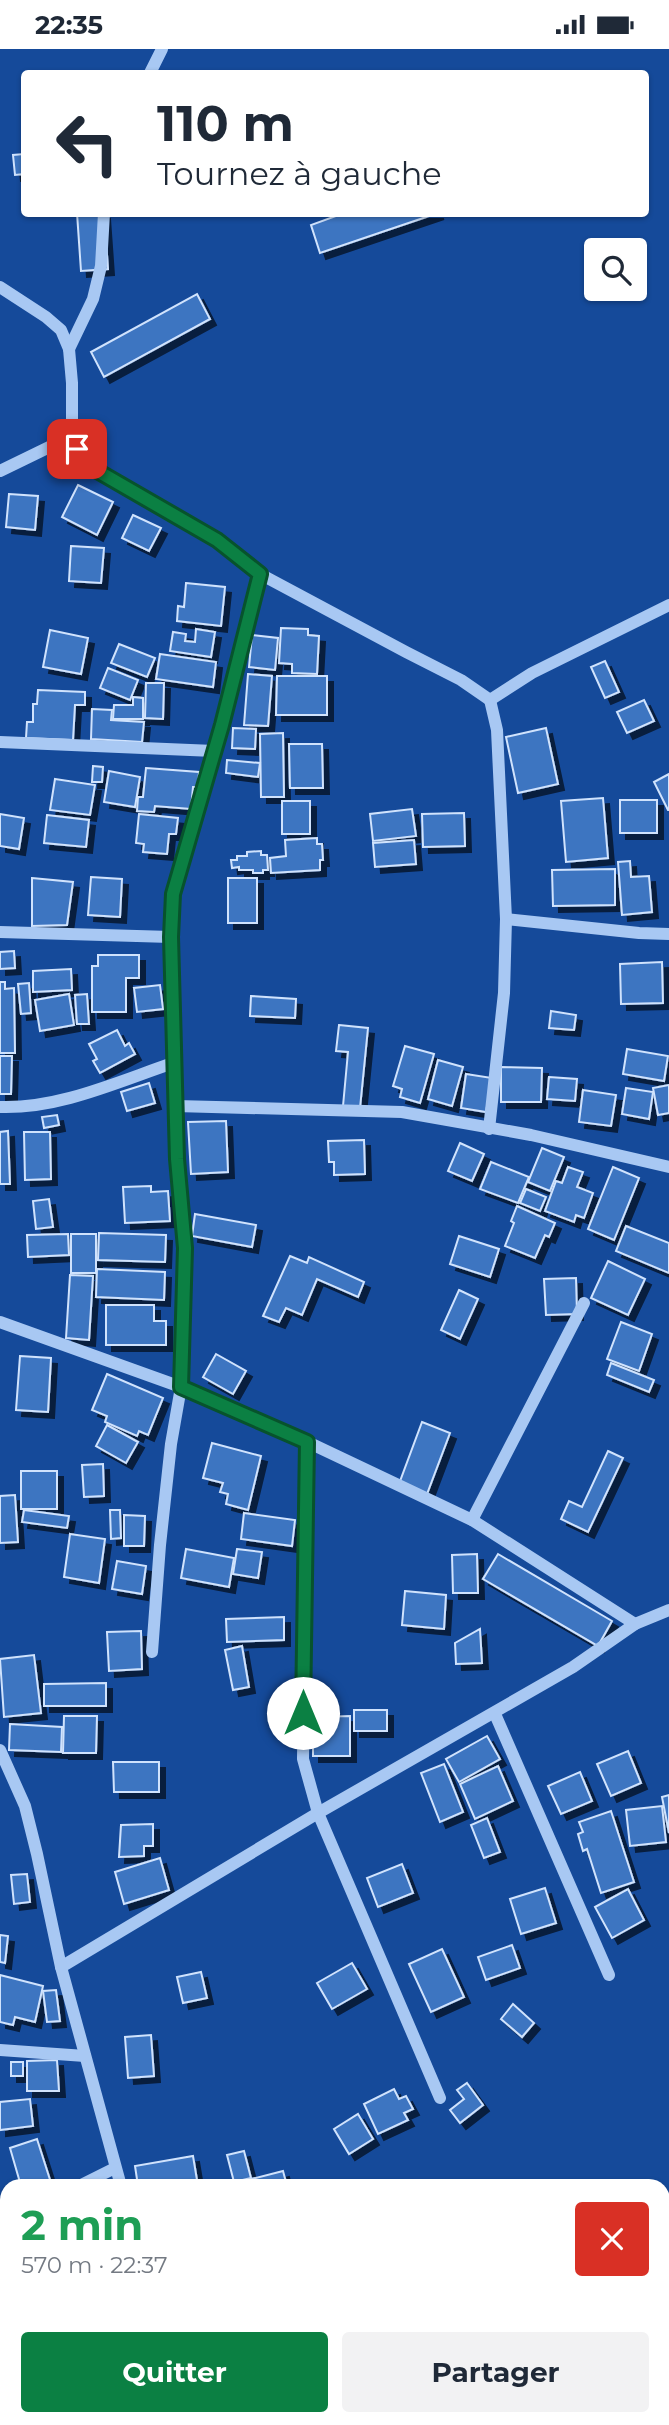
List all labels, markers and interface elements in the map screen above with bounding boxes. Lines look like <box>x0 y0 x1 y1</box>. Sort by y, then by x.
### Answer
text: 22:35 <box>35 9 103 41</box>
text: 110 m <box>157 94 294 153</box>
icon: left <box>42 98 133 189</box>
text: Tournez à gauche <box>157 154 442 193</box>
map controls <box>584 238 647 301</box>
button: search <box>584 238 647 301</box>
pin <box>47 419 107 479</box>
icon: arrive <box>58 430 96 468</box>
position arrow <box>266 1676 340 1750</box>
text: 2 min <box>21 2199 143 2251</box>
button: close <box>575 2202 649 2276</box>
text: 570 m · 22:37 <box>21 2251 168 2279</box>
button: Quitter <box>21 2332 328 2412</box>
button: Partager <box>342 2332 649 2412</box>

